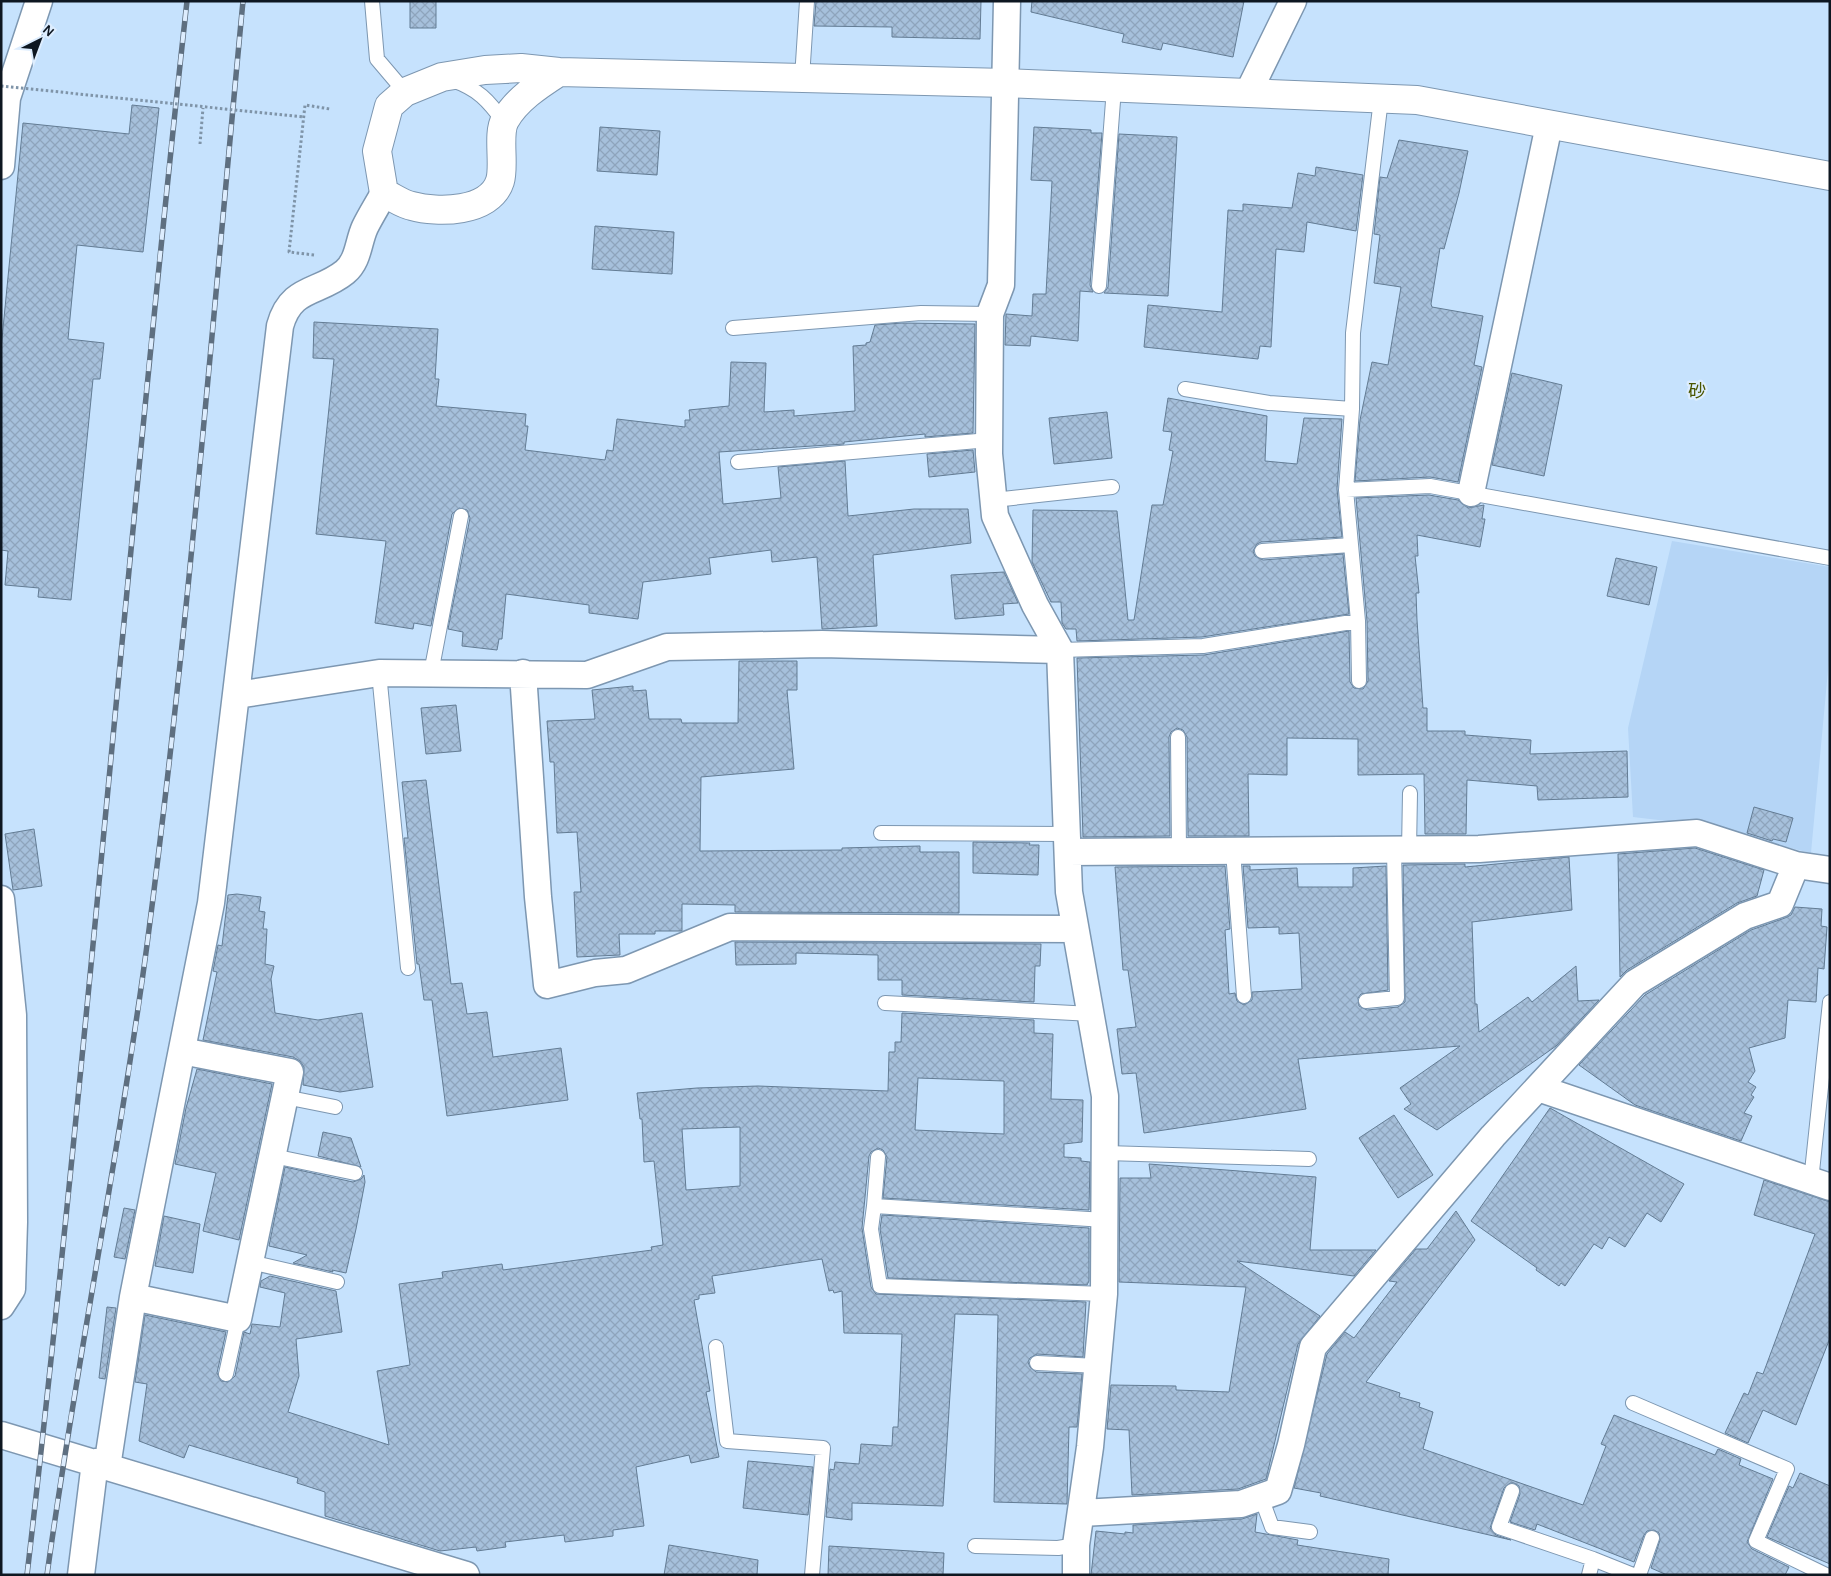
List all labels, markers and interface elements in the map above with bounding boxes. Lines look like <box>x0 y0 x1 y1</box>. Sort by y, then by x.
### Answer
north arrow <box>15 15 65 65</box>
text: N <box>39 21 58 40</box>
district label: 砂 <box>1688 380 1706 402</box>

